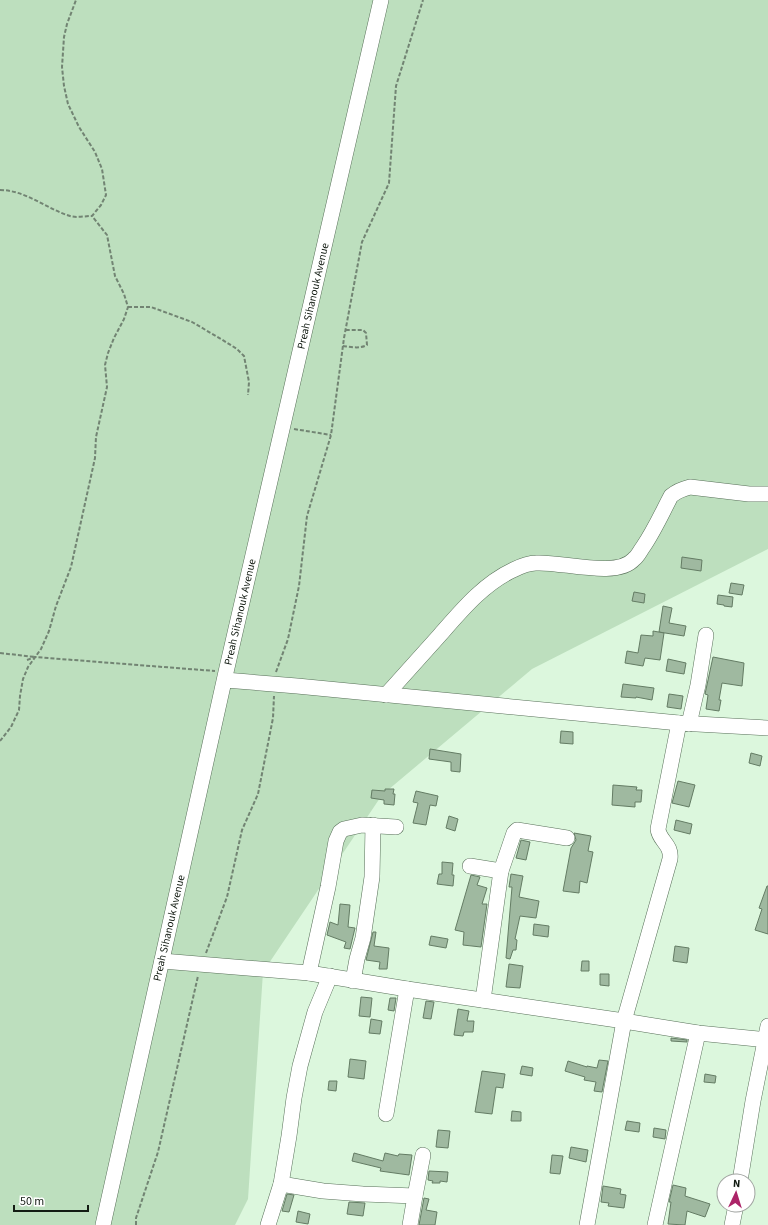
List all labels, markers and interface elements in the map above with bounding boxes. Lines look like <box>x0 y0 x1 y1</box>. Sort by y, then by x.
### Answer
street label: Preah Sihanouk Avenue <box>293 241 333 351</box>
street label: Preah Sihanouk Avenue <box>220 557 260 667</box>
street label: Preah Sihanouk Avenue <box>149 873 189 983</box>
north arrow <box>716 1173 756 1213</box>
text: N <box>732 1176 741 1191</box>
scale bar <box>14 1187 88 1213</box>
text: 50 m <box>20 1193 44 1210</box>

